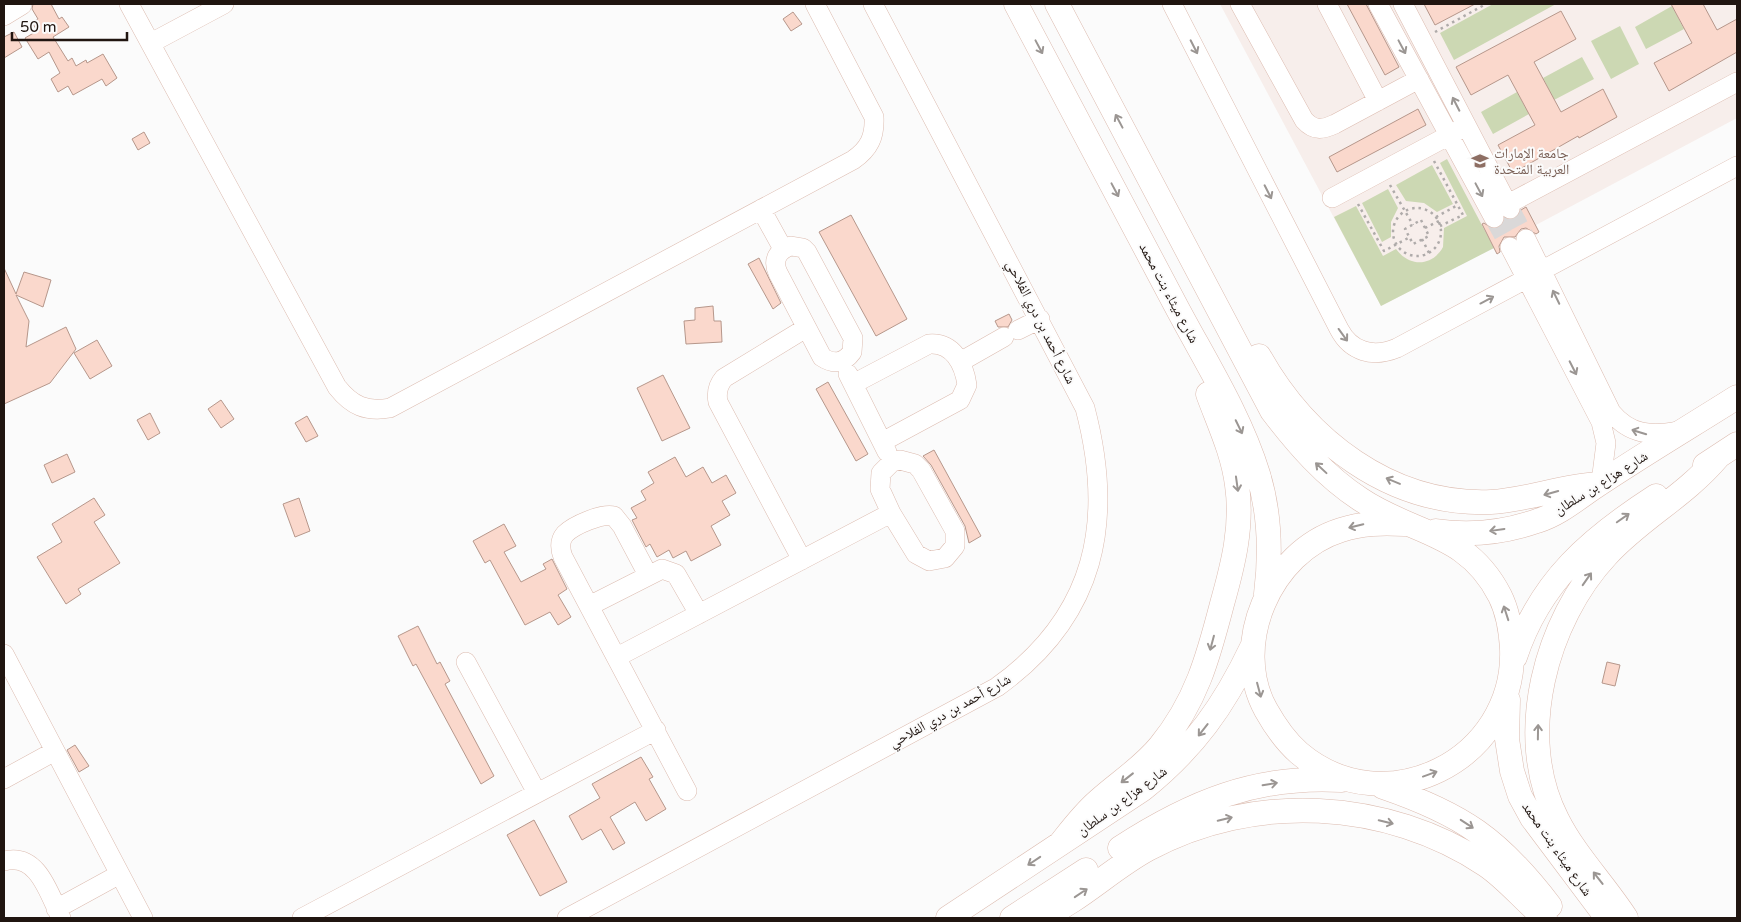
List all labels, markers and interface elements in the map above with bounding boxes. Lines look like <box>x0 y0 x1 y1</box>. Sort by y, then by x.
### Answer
scale bar <box>12 10 128 42</box>
text: 50 m <box>20 18 57 36</box>
one-way arrow <box>1034 39 1044 54</box>
one-way arrow <box>1190 39 1199 54</box>
one-way arrow <box>1397 39 1407 53</box>
one-way arrow <box>1450 97 1460 112</box>
one-way arrow <box>1114 113 1124 128</box>
place label: جامعة الإمارات العربية المتحدة <box>1494 145 1569 178</box>
school or university icon: جامعة الإمارات العربية المتحدة <box>1470 151 1490 171</box>
one-way arrow <box>1474 182 1484 196</box>
one-way arrow <box>1110 183 1120 198</box>
one-way arrow <box>1263 184 1273 199</box>
street label: شارع ميثاء بنت محمد <box>1135 240 1203 347</box>
street label: شارع أحمد بن دري الفلاحي <box>1000 257 1080 388</box>
one-way arrow <box>1550 290 1560 305</box>
one-way arrow <box>1479 295 1494 304</box>
one-way arrow <box>1338 328 1349 341</box>
one-way arrow <box>1569 360 1578 375</box>
one-way arrow <box>1235 419 1244 434</box>
one-way arrow <box>1631 426 1647 436</box>
street label: شارع هزاع بن سلطان <box>1551 447 1652 519</box>
one-way arrow <box>1315 462 1327 474</box>
one-way arrow <box>1232 476 1242 492</box>
one-way arrow <box>1385 476 1400 485</box>
one-way arrow <box>1543 488 1559 498</box>
one-way arrow <box>1616 513 1630 523</box>
one-way arrow <box>1349 522 1365 531</box>
one-way arrow <box>1490 525 1506 535</box>
one-way arrow <box>1582 573 1592 587</box>
one-way arrow <box>1500 605 1510 621</box>
one-way arrow <box>1206 635 1216 651</box>
street label: شارع أحمد بن دري الفلاحي <box>886 670 1015 754</box>
one-way arrow <box>1255 682 1265 698</box>
one-way arrow <box>1198 723 1209 736</box>
one-way arrow <box>1533 724 1543 740</box>
street label: شارع هزاع بن سلطان <box>1074 763 1171 840</box>
one-way arrow <box>1422 769 1437 778</box>
one-way arrow <box>1120 773 1134 783</box>
one-way arrow <box>1262 779 1278 789</box>
street label: شارع ميثاء بنت محمد <box>1517 799 1596 900</box>
one-way arrow <box>1216 814 1232 823</box>
one-way arrow <box>1377 817 1393 827</box>
one-way arrow <box>1460 819 1474 829</box>
one-way arrow <box>1027 856 1041 866</box>
one-way arrow <box>1592 872 1603 885</box>
one-way arrow <box>1074 888 1088 898</box>

